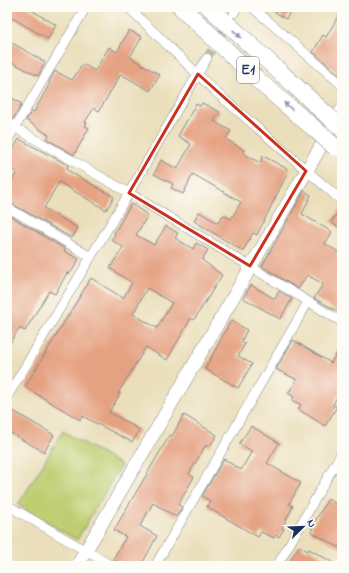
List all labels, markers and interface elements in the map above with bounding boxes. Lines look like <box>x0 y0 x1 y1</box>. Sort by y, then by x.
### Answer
one-way arrow <box>232 29 243 38</box>
road number: E1 <box>237 57 259 83</box>
one-way arrow <box>282 101 293 110</box>
north arrow <box>283 507 323 547</box>
text: N <box>302 517 320 530</box>

